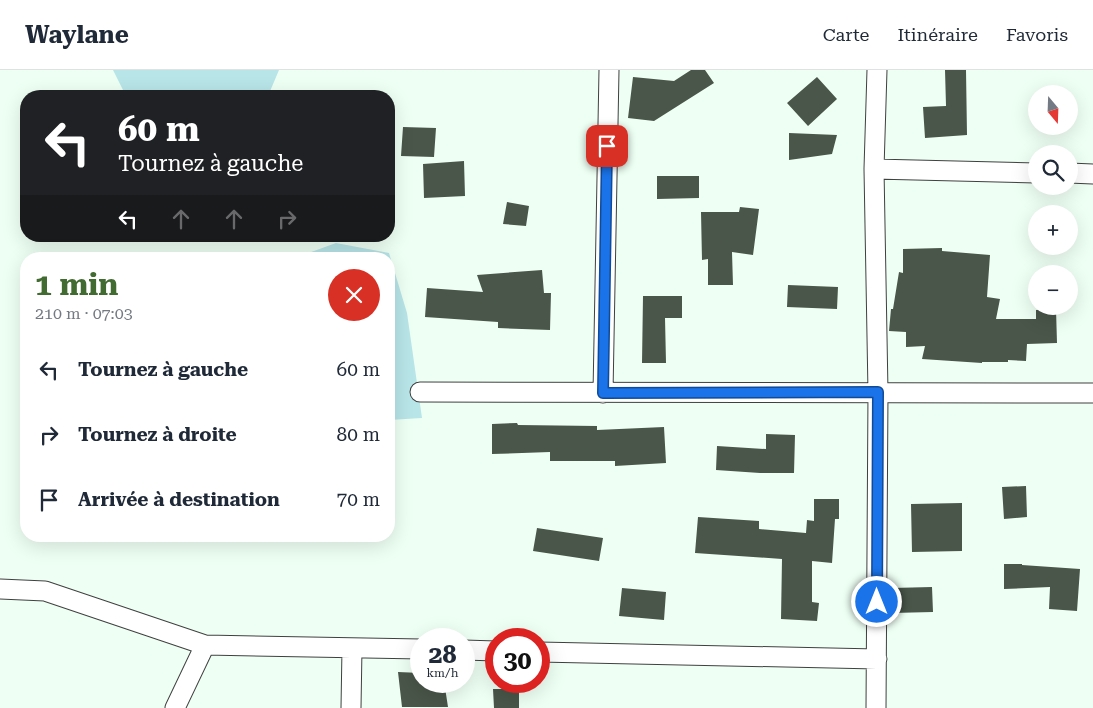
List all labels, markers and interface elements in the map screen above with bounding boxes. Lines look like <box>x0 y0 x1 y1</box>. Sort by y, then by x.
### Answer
text: Waylane <box>25 21 129 49</box>
text: Carte <box>823 24 869 45</box>
text: Itinéraire <box>897 24 978 45</box>
text: Favoris <box>1006 24 1068 45</box>
north arrow <box>1028 85 1078 135</box>
map controls <box>1028 85 1078 315</box>
text: 60 m <box>118 109 200 150</box>
icon: left <box>35 110 100 175</box>
pin <box>586 125 628 167</box>
icon: arrive <box>593 132 621 160</box>
button: search <box>1028 145 1078 195</box>
text: Tournez à gauche <box>118 151 303 176</box>
icon: left <box>114 205 142 233</box>
icon: ahead <box>167 205 195 233</box>
icon: ahead <box>220 205 248 233</box>
icon: right <box>273 205 301 233</box>
button: + <box>1028 205 1078 255</box>
button: − <box>1028 265 1078 315</box>
text: 1 min <box>35 267 118 302</box>
button: close <box>328 269 380 321</box>
text: 210 m · 07:03 <box>35 304 133 323</box>
icon: left <box>35 356 63 384</box>
text: Tournez à gauche <box>78 358 248 381</box>
text: 60 m <box>337 358 380 381</box>
icon: right <box>35 421 63 449</box>
text: Tournez à droite <box>78 423 237 446</box>
text: 80 m <box>337 423 380 446</box>
icon: arrive <box>35 486 63 514</box>
text: Arrivée à destination <box>78 488 280 511</box>
text: 70 m <box>337 488 380 511</box>
position arrow <box>850 575 902 627</box>
speed limit sign: 30 <box>485 628 550 693</box>
text: 28 <box>428 640 457 669</box>
text: km/h <box>426 666 459 680</box>

